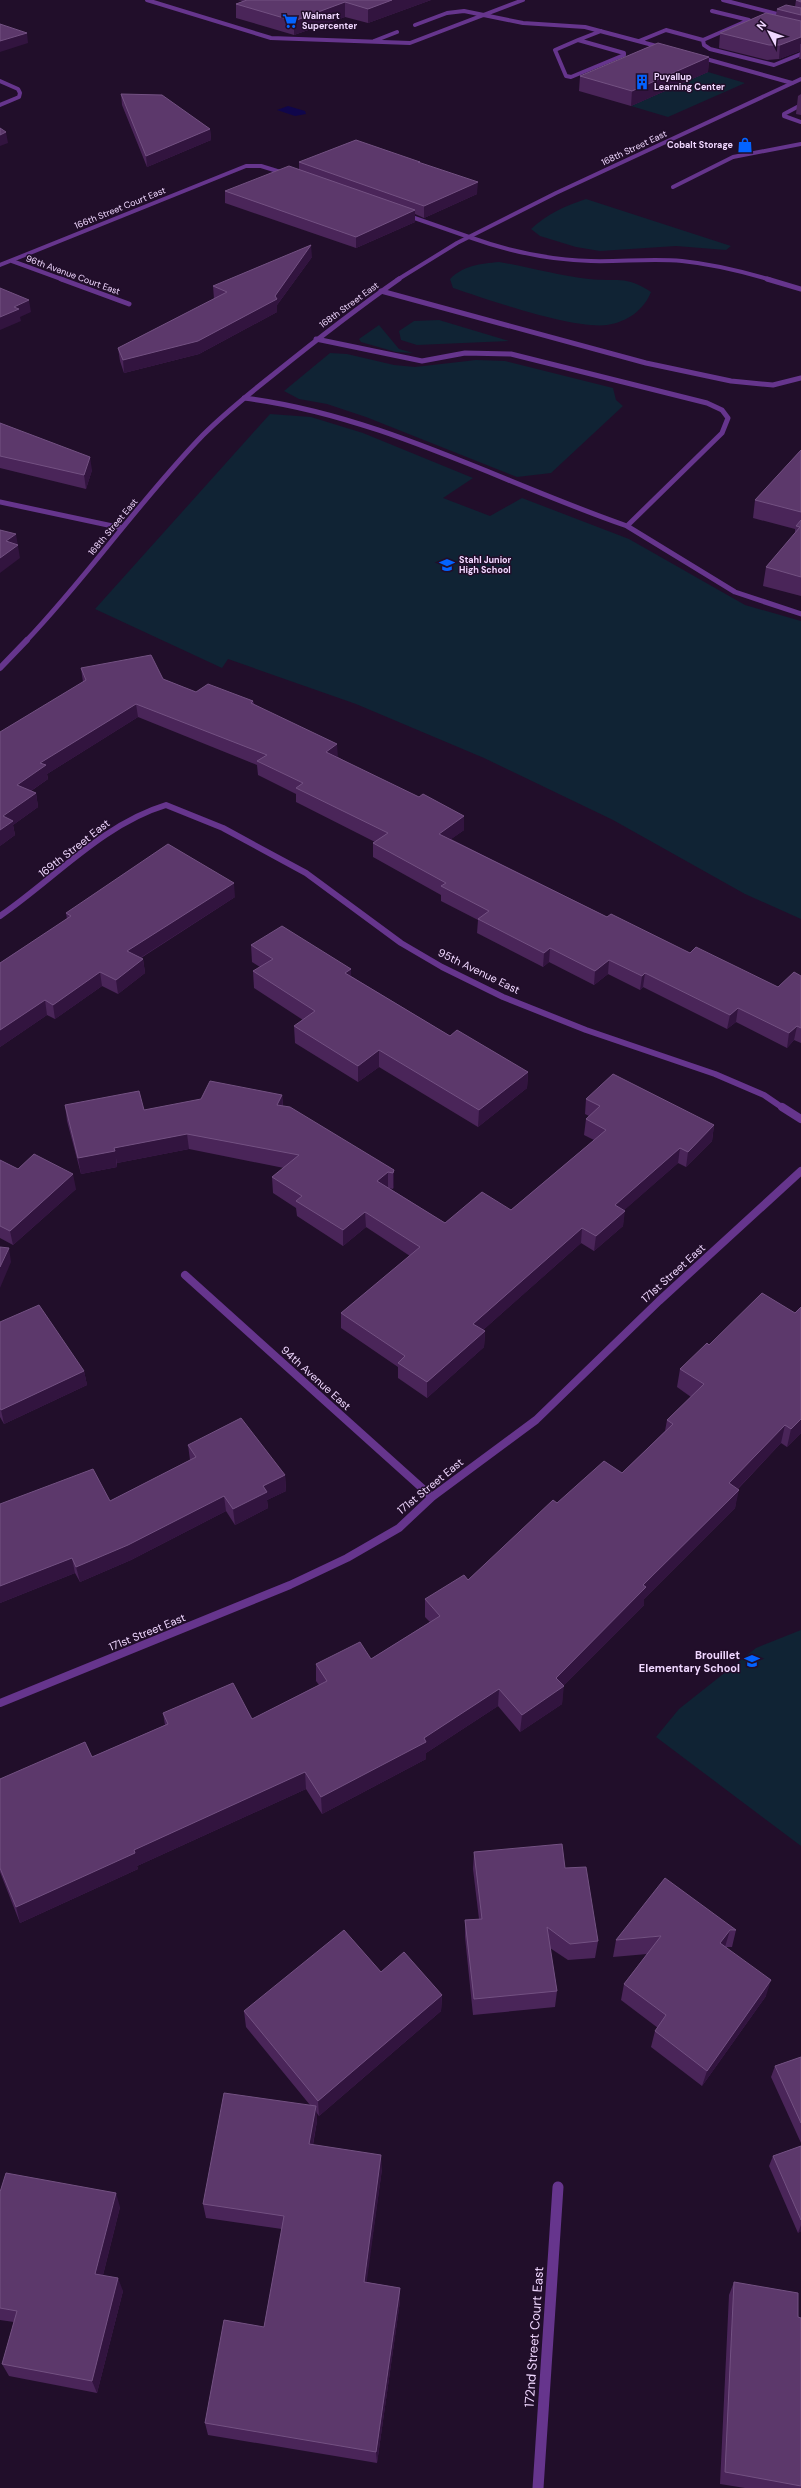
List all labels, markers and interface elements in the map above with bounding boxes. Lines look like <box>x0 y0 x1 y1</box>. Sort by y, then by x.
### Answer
place label: Walmart Supercenter <box>302 10 358 32</box>
supermarket icon: Walmart Supercenter <box>281 12 299 30</box>
north arrow <box>749 12 789 52</box>
text: N <box>754 18 769 33</box>
place label: Puyallup Learning Center <box>654 71 725 93</box>
building icon: Puyallup Learning Center <box>633 73 651 91</box>
street label: 168th Street East <box>599 127 669 168</box>
shop icon: Cobalt Storage <box>736 136 754 154</box>
place label: Cobalt Storage <box>667 139 734 151</box>
street label: 166th Street Court East <box>73 184 168 232</box>
street label: 96th Avenue Court East <box>24 252 122 298</box>
street label: 168th Street East <box>317 279 382 331</box>
street label: 168th Street East <box>86 496 141 558</box>
place label: Stahl Junior High School <box>459 554 512 576</box>
school or university icon: Stahl Junior High School <box>438 556 456 574</box>
street label: 169th Street East <box>36 816 112 880</box>
street label: 95th Avenue East <box>436 945 522 997</box>
street label: 171st Street East <box>638 1241 708 1305</box>
street label: 94th Avenue East <box>278 1343 354 1413</box>
street label: 171st Street East <box>394 1455 466 1517</box>
street label: 171st Street East <box>107 1610 187 1654</box>
place label: Brouillet Elementary School <box>639 1648 740 1675</box>
school or university icon: Brouillet Elementary School <box>743 1652 761 1670</box>
street label: 172nd Street Court East <box>521 2266 547 2408</box>

